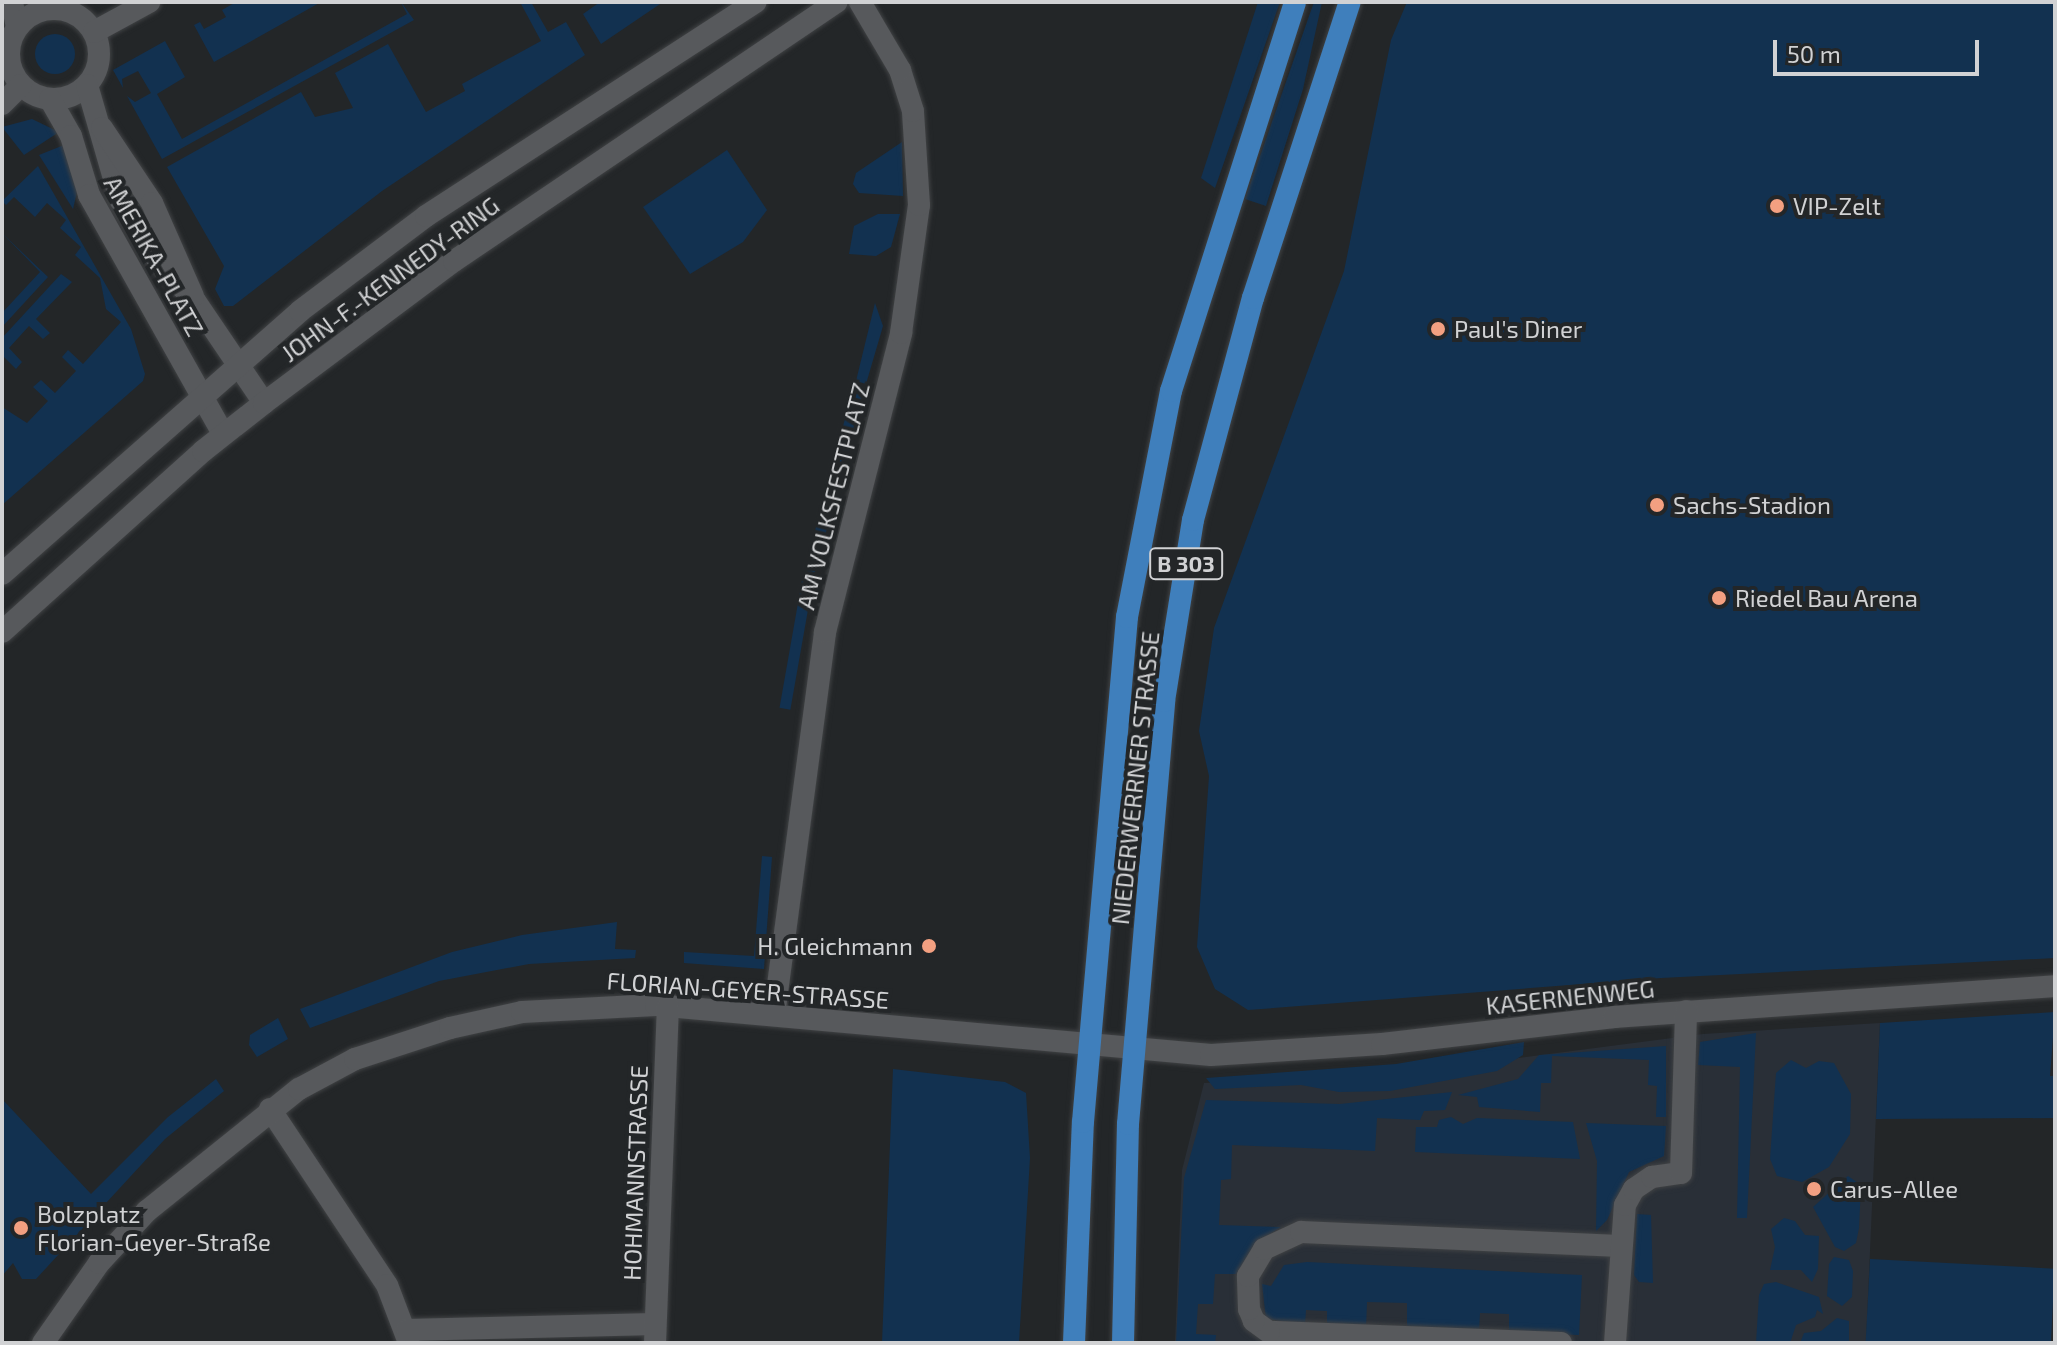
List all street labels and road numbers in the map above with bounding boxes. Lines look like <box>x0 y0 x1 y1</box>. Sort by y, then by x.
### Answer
street label: AMERIKA-PLATZ <box>98 171 210 341</box>
street label: JOHN-F.-KENNEDY-RING <box>276 190 504 368</box>
street label: AM VOLKSFESTPLATZ <box>791 379 875 613</box>
road number: B 303 <box>1148 546 1224 582</box>
street label: NIEDERWERRNER STRASSE <box>1105 630 1165 926</box>
street label: FLORIAN-GEYER-STRASSE <box>606 966 890 1014</box>
street label: KASERNENWEG <box>1484 974 1656 1020</box>
street label: HOHMANNSTRASSE <box>617 1065 653 1281</box>

